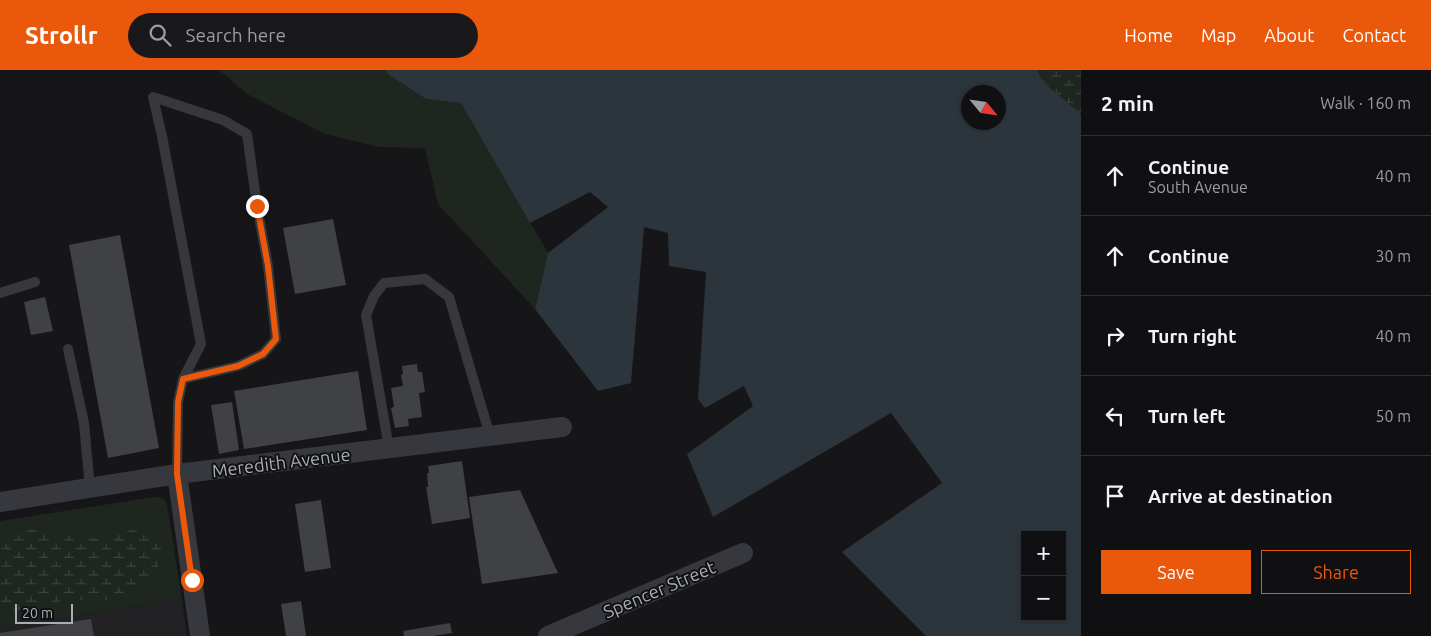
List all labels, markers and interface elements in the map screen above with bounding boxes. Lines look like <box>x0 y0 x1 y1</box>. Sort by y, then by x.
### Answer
search box <box>128 13 478 58</box>
icon: search <box>146 21 174 49</box>
text: Strollr <box>25 22 98 49</box>
text: Search here <box>186 24 286 46</box>
text: Home <box>1124 25 1173 45</box>
text: Map <box>1201 25 1236 45</box>
text: About <box>1264 25 1314 45</box>
text: Contact <box>1342 25 1406 45</box>
north arrow <box>961 85 1006 130</box>
text: 2 min <box>1101 91 1154 115</box>
text: Walk · 160 m <box>1320 94 1411 112</box>
text: Continue <box>1148 156 1229 178</box>
icon: ahead <box>1101 162 1129 190</box>
text: 40 m <box>1375 167 1411 185</box>
text: South Avenue <box>1148 178 1248 196</box>
route end <box>246 195 269 218</box>
icon: ahead <box>1101 242 1129 270</box>
text: Continue <box>1148 245 1229 267</box>
text: 30 m <box>1375 247 1411 265</box>
icon: right <box>1101 322 1129 350</box>
text: Turn right <box>1148 325 1236 347</box>
text: 40 m <box>1375 327 1411 345</box>
icon: left <box>1101 402 1129 430</box>
text: Turn left <box>1148 405 1226 427</box>
text: 50 m <box>1375 407 1411 425</box>
street label: Meredith Avenue <box>211 444 351 480</box>
icon: arrive <box>1101 482 1129 510</box>
text: Arrive at destination <box>1148 485 1333 507</box>
map controls <box>1021 531 1066 621</box>
button: + <box>1021 531 1066 576</box>
button: Save <box>1101 550 1251 594</box>
button: Share <box>1261 550 1411 594</box>
street label: Spencer Street <box>600 556 718 622</box>
route start <box>181 569 204 592</box>
button: − <box>1021 576 1066 621</box>
scale bar <box>15 601 72 624</box>
text: 20 m <box>22 605 53 621</box>

